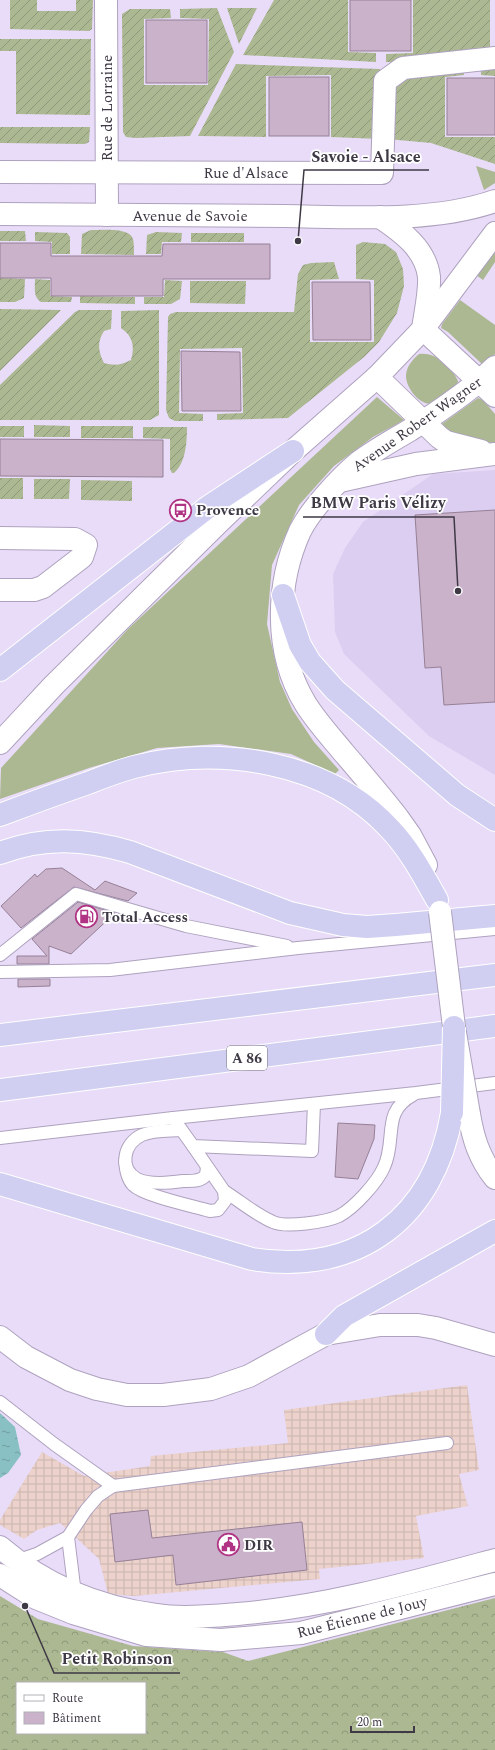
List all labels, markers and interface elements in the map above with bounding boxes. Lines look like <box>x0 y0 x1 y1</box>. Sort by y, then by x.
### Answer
street label: Rue de Lorraine <box>96 55 119 161</box>
callout: Savoie - Alsace <box>304 142 429 170</box>
text: Savoie - Alsace <box>311 145 421 169</box>
street label: Rue d'Alsace <box>203 162 289 185</box>
street label: Avenue de Savoie <box>132 205 248 228</box>
street label: Avenue Robert Wagner <box>348 371 487 478</box>
callout: BMW Paris Vélizy <box>303 489 454 517</box>
text: BMW Paris Vélizy <box>310 491 447 515</box>
bus stop icon: Provence <box>167 497 193 523</box>
place label: Provence <box>196 499 259 522</box>
fuel station icon: Total Access <box>74 904 100 930</box>
place label: Total Access <box>102 906 188 929</box>
road number: A 86 <box>227 1046 267 1070</box>
public building icon: DIR <box>216 1532 242 1558</box>
place label: DIR <box>244 1534 274 1557</box>
street label: Rue Étienne de Jouy <box>295 1590 430 1645</box>
callout: Petit Robinson <box>54 1645 180 1673</box>
text: Petit Robinson <box>62 1647 172 1671</box>
legend <box>16 1682 146 1734</box>
text: Route <box>52 1689 83 1708</box>
scale bar <box>351 1708 414 1734</box>
text: Bâtiment <box>52 1709 101 1728</box>
text: 20 m <box>357 1713 382 1732</box>

